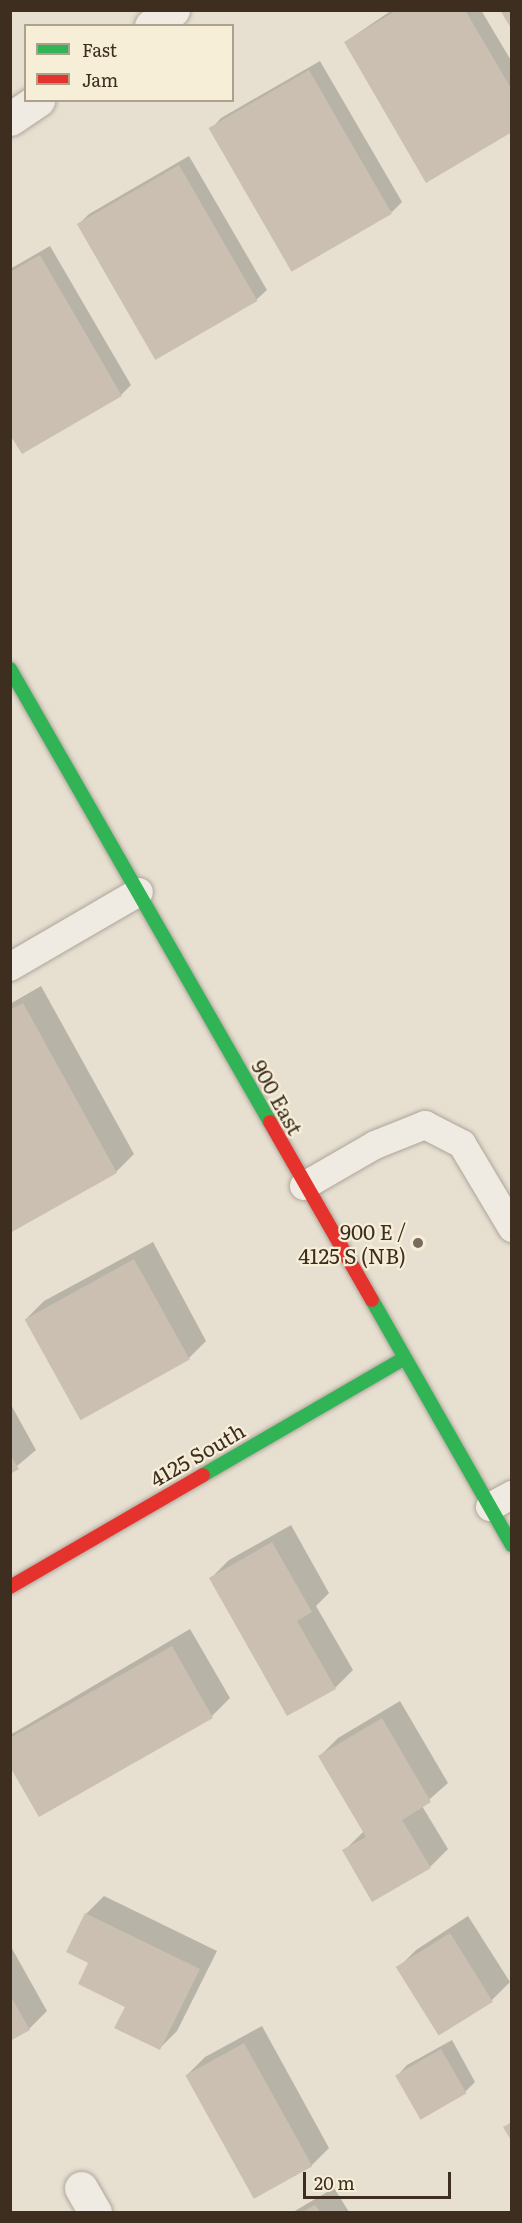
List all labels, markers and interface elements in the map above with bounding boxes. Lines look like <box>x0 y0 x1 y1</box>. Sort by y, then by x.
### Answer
legend <box>24 24 234 102</box>
text: Fast <box>82 36 117 63</box>
text: Jam <box>82 66 118 93</box>
street label: 900 East <box>247 1055 309 1139</box>
place label: 900 E / 4125 S (NB) <box>298 1218 406 1268</box>
marker: 900 E / 4125 S (NB) <box>411 1236 425 1250</box>
street label: 4125 South <box>145 1417 249 1491</box>
scale bar <box>306 2160 454 2198</box>
text: 20 m <box>314 2169 355 2196</box>

